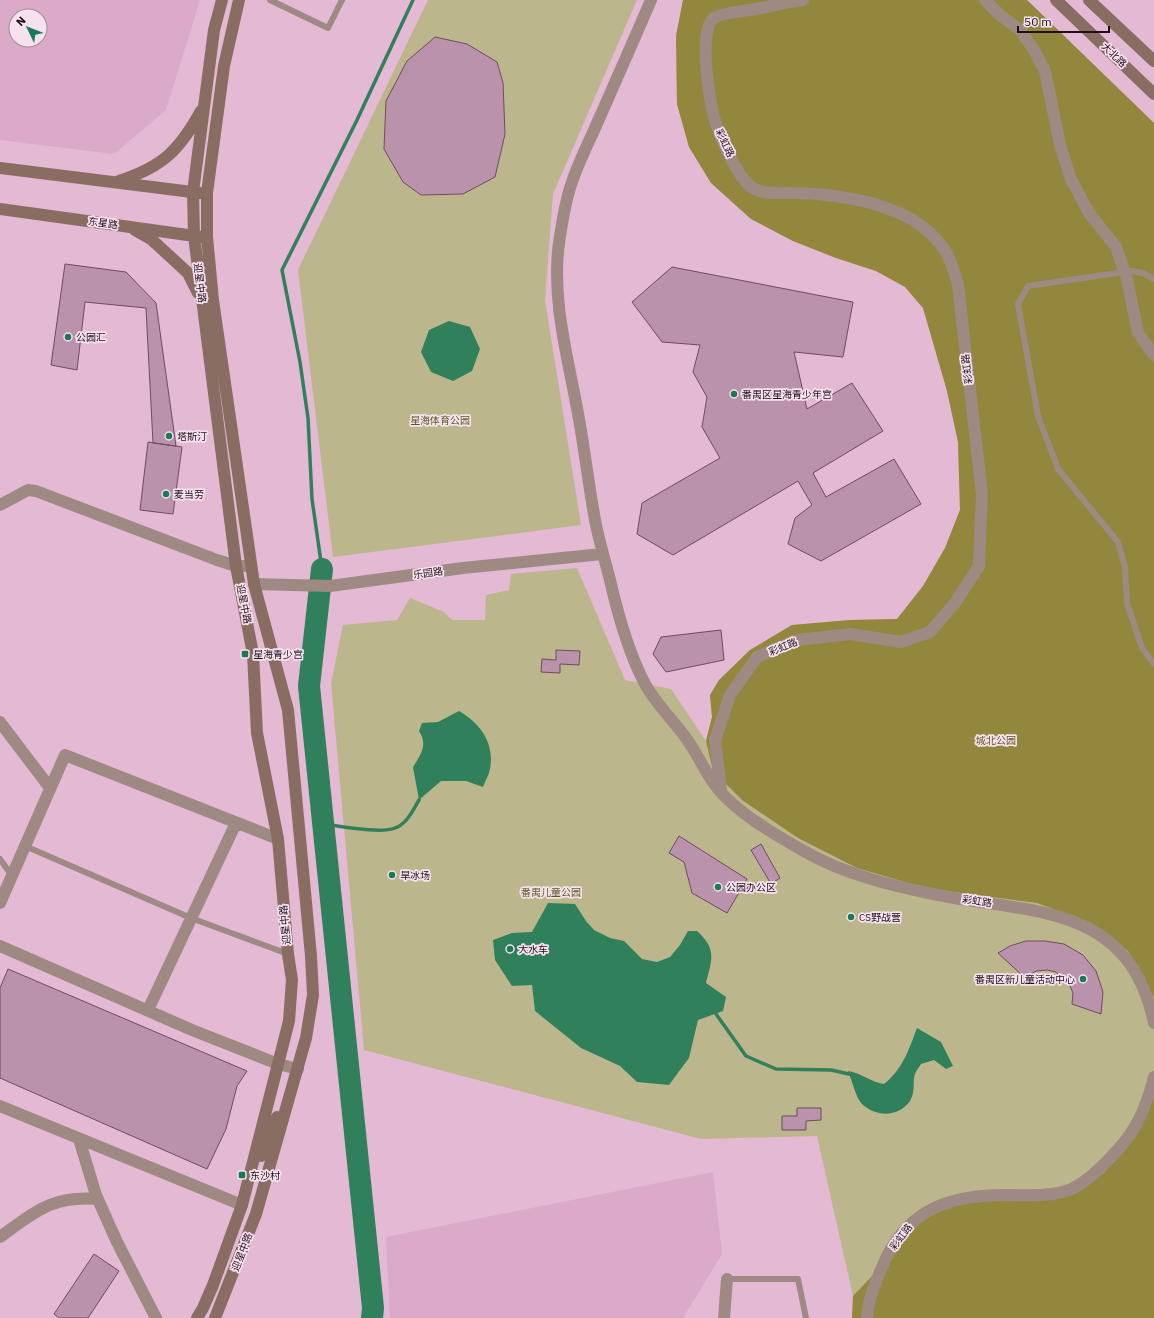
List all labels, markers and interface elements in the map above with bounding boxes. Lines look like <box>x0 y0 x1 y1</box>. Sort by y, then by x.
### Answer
north arrow <box>8 8 48 48</box>
scale bar <box>1018 8 1109 34</box>
text: N <box>13 13 29 29</box>
text: 50 m <box>1024 14 1052 29</box>
street label: 大北路 <box>1099 40 1129 70</box>
street label: 彩虹路 <box>713 127 737 159</box>
street label: 东星路 <box>87 214 119 232</box>
street label: 迎星中路 <box>191 262 209 304</box>
place label: 公园汇 <box>76 331 106 344</box>
marker: 公园汇 <box>63 332 73 342</box>
street label: 彩虹路 <box>959 353 975 385</box>
place label: 番禺区星海青少年宫 <box>742 388 832 401</box>
marker: 番禺区星海青少年宫 <box>729 389 739 399</box>
park label: 星海体育公园 <box>410 414 470 427</box>
place label: 塔斯汀 <box>177 430 207 443</box>
marker: 塔斯汀 <box>164 431 174 441</box>
place label: 麦当劳 <box>174 488 204 501</box>
marker: 麦当劳 <box>161 489 171 499</box>
street label: 乐园路 <box>412 564 444 582</box>
street label: 迎星中路 <box>234 583 254 625</box>
street label: 彩虹路 <box>767 635 799 659</box>
place label: 星海青少宫 <box>253 648 303 661</box>
marker: 星海青少宫 <box>240 649 250 659</box>
park label: 城北公园 <box>976 734 1016 747</box>
place label: 旱冰场 <box>400 869 430 882</box>
marker: 旱冰场 <box>387 870 397 880</box>
place label: 公园办公区 <box>726 881 776 894</box>
marker: 公园办公区 <box>713 882 723 892</box>
park label: 番禺儿童公园 <box>521 886 581 899</box>
street label: 彩虹路 <box>961 892 993 910</box>
street label: 迎星中路 <box>277 905 293 945</box>
place label: CS野战营 <box>859 911 901 924</box>
marker: CS野战营 <box>846 912 856 922</box>
place label: 大水车 <box>518 943 548 956</box>
marker: 大水车 <box>505 944 515 954</box>
place label: 番禺区新儿童活动中心 <box>975 973 1075 986</box>
marker: 番禺区新儿童活动中心 <box>1078 974 1088 984</box>
place label: 东沙村 <box>250 1169 280 1182</box>
marker: 东沙村 <box>237 1170 247 1180</box>
street label: 彩虹路 <box>887 1221 915 1253</box>
street label: 迎星中路 <box>229 1231 255 1273</box>

